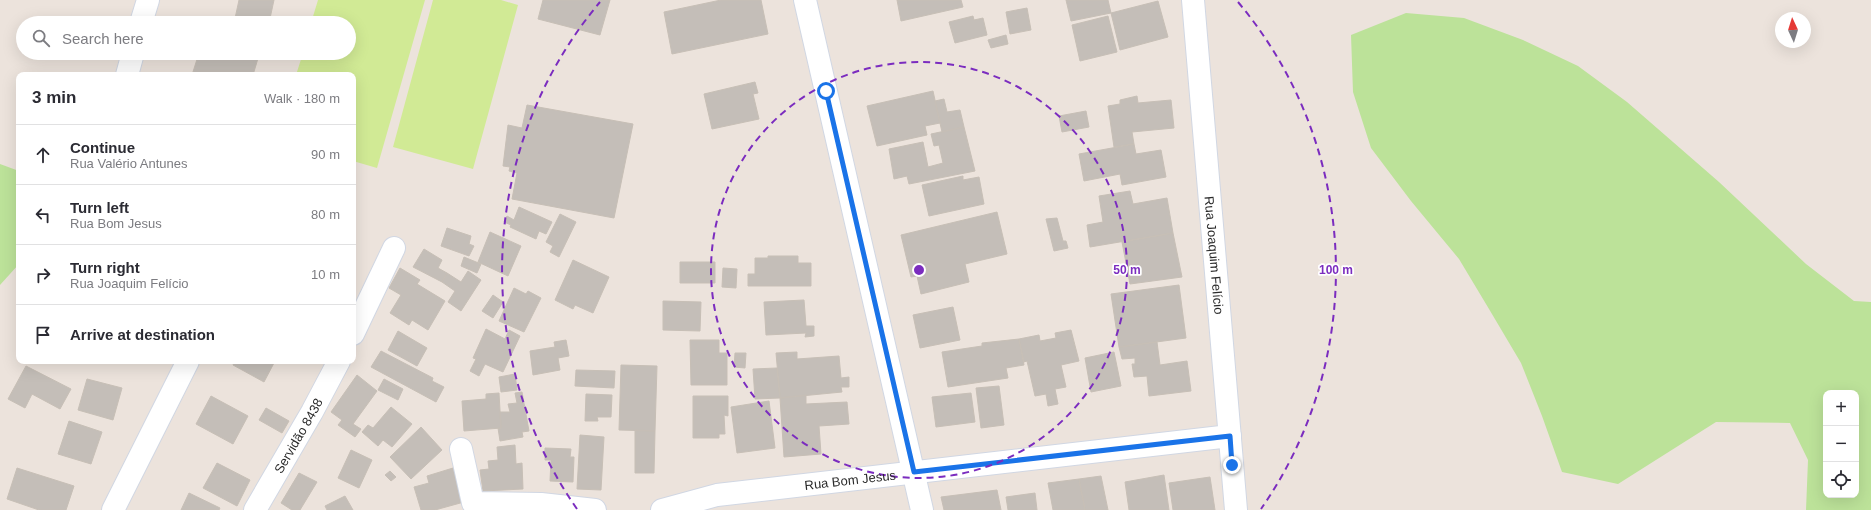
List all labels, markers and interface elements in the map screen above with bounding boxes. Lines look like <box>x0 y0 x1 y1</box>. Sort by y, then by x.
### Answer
north arrow <box>1775 12 1811 48</box>
search box <box>16 16 356 60</box>
icon: search <box>30 27 52 49</box>
text: Search here <box>62 30 144 47</box>
route start <box>817 82 835 100</box>
text: 3 min <box>32 88 76 107</box>
text: Walk · 180 m <box>264 91 340 106</box>
text: Continue <box>70 139 135 156</box>
icon: ahead <box>32 144 54 166</box>
text: 90 m <box>311 147 340 162</box>
text: Rua Valério Antunes <box>70 156 188 171</box>
street label: Rua Joaquim Felício <box>1202 195 1226 315</box>
text: Turn left <box>70 199 129 216</box>
icon: left <box>32 204 54 226</box>
text: 80 m <box>311 207 340 222</box>
text: Rua Bom Jesus <box>70 216 162 231</box>
text: Turn right <box>70 259 140 276</box>
centre of rings <box>912 263 926 277</box>
text: 50 m <box>1113 263 1141 277</box>
text: 100 m <box>1319 263 1353 277</box>
icon: right <box>32 264 54 286</box>
text: 10 m <box>311 267 340 282</box>
text: Rua Joaquim Felício <box>70 276 189 291</box>
icon: arrive <box>32 324 54 346</box>
text: Arrive at destination <box>70 326 215 343</box>
map controls <box>1823 390 1859 498</box>
button: + <box>1823 390 1859 426</box>
street label: Servidão 8438 <box>271 396 326 476</box>
button: − <box>1823 426 1859 462</box>
route end <box>1223 456 1241 474</box>
button: locate <box>1823 462 1859 498</box>
street label: Rua Bom Jesus <box>804 467 897 493</box>

